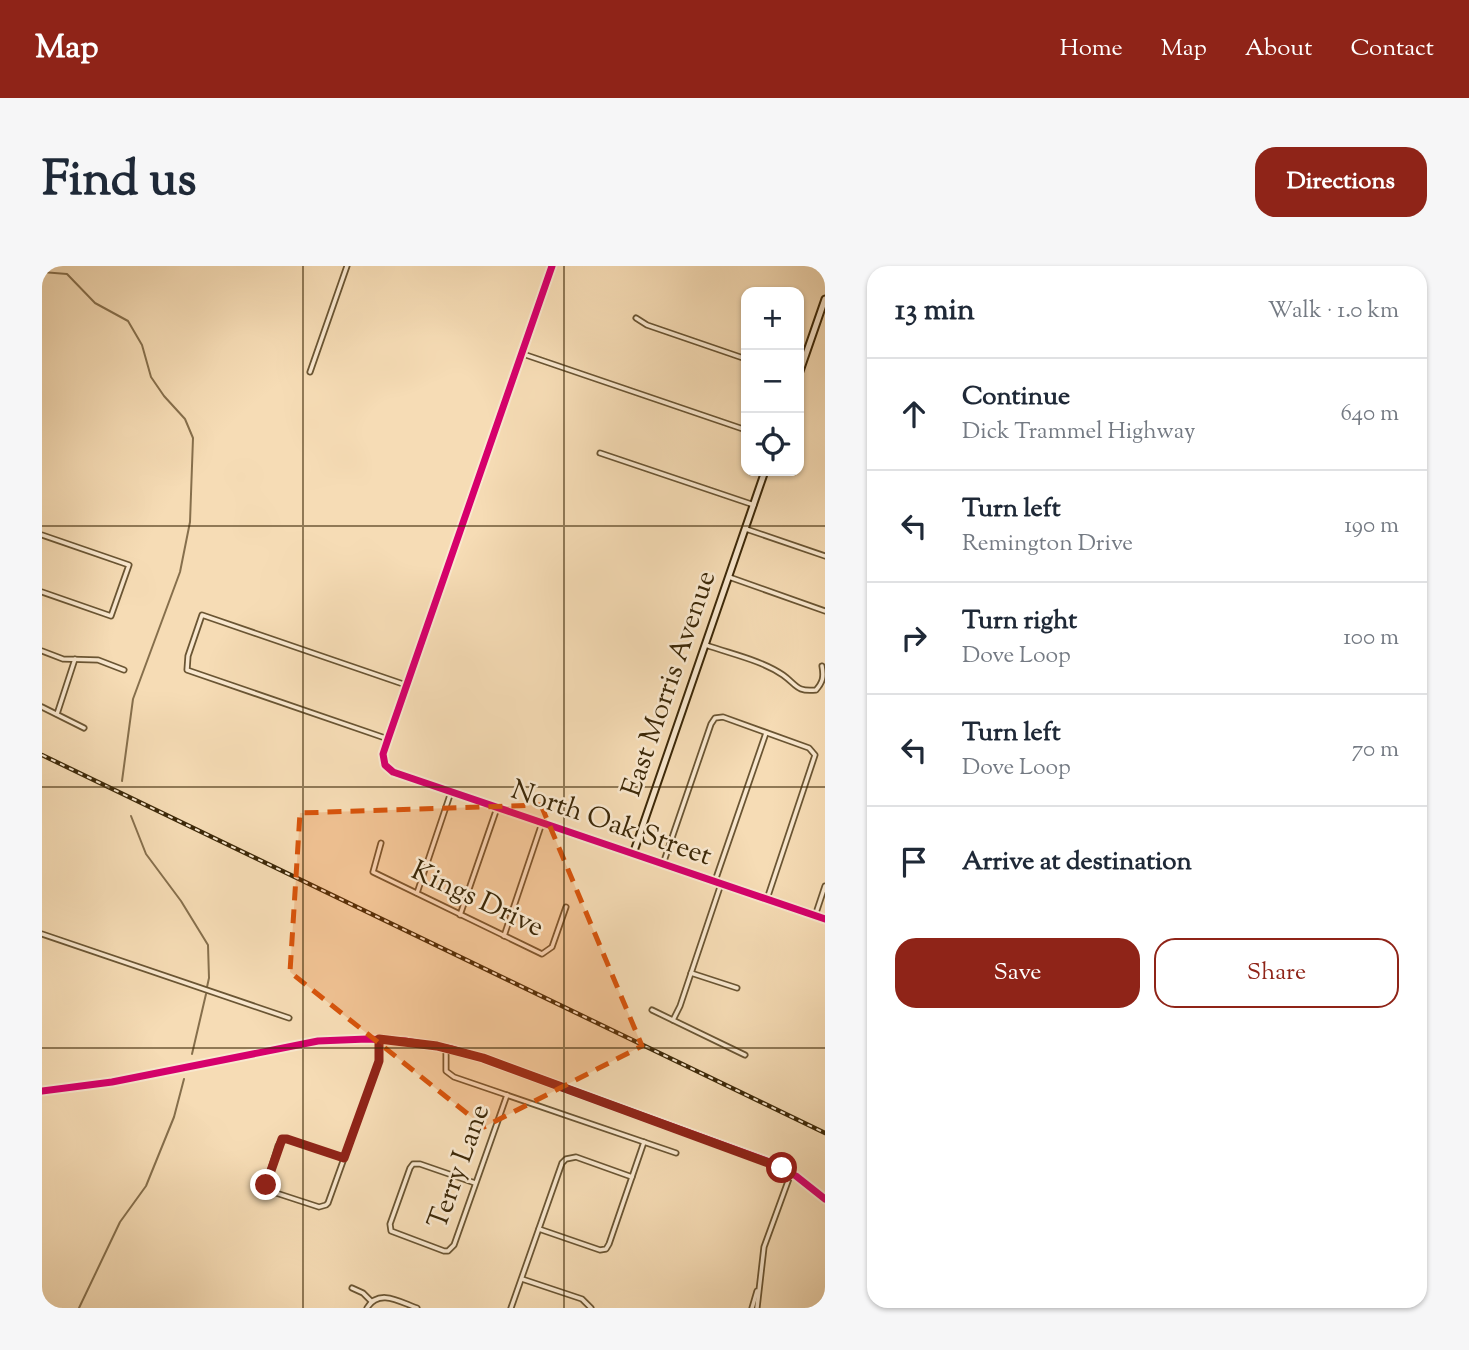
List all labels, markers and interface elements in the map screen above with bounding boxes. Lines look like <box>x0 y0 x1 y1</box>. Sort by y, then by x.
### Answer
text: Map <box>35 25 99 73</box>
text: Home <box>1060 32 1123 66</box>
text: Map <box>1161 32 1207 66</box>
text: About <box>1245 32 1312 66</box>
text: Contact <box>1350 32 1434 66</box>
text: Find us <box>42 147 196 217</box>
button: Directions <box>1255 147 1427 217</box>
map controls <box>741 287 804 476</box>
button: + <box>741 287 804 350</box>
text: 13 min <box>895 290 975 333</box>
text: Walk · 1.0 km <box>1268 295 1399 328</box>
button: − <box>741 350 804 413</box>
text: Continue <box>962 379 1070 416</box>
icon: ahead <box>895 395 933 433</box>
text: 640 m <box>1341 398 1399 431</box>
button: locate <box>741 413 804 476</box>
text: Dick Trammel Highway <box>962 416 1196 449</box>
text: Turn left <box>962 491 1061 528</box>
icon: left <box>895 507 933 545</box>
text: 190 m <box>1344 510 1399 543</box>
text: Remington Drive <box>962 528 1133 561</box>
street label: East Morris Avenue <box>613 566 727 802</box>
text: Turn right <box>962 603 1077 640</box>
icon: right <box>895 619 933 657</box>
text: 100 m <box>1343 622 1399 655</box>
text: Dove Loop <box>962 640 1071 673</box>
text: Turn left <box>962 715 1061 752</box>
icon: left <box>895 731 933 769</box>
text: 70 m <box>1352 734 1399 767</box>
text: Dove Loop <box>962 752 1071 785</box>
street label: North Oak Street <box>505 771 717 877</box>
icon: arrive <box>895 843 933 881</box>
text: Arrive at destination <box>962 844 1192 881</box>
street label: Kings Drive <box>404 852 550 948</box>
button: Save <box>895 938 1140 1008</box>
button: Share <box>1154 938 1399 1008</box>
street label: Terry Lane <box>419 1099 501 1235</box>
route start <box>766 1152 797 1183</box>
route end <box>250 1169 281 1200</box>

